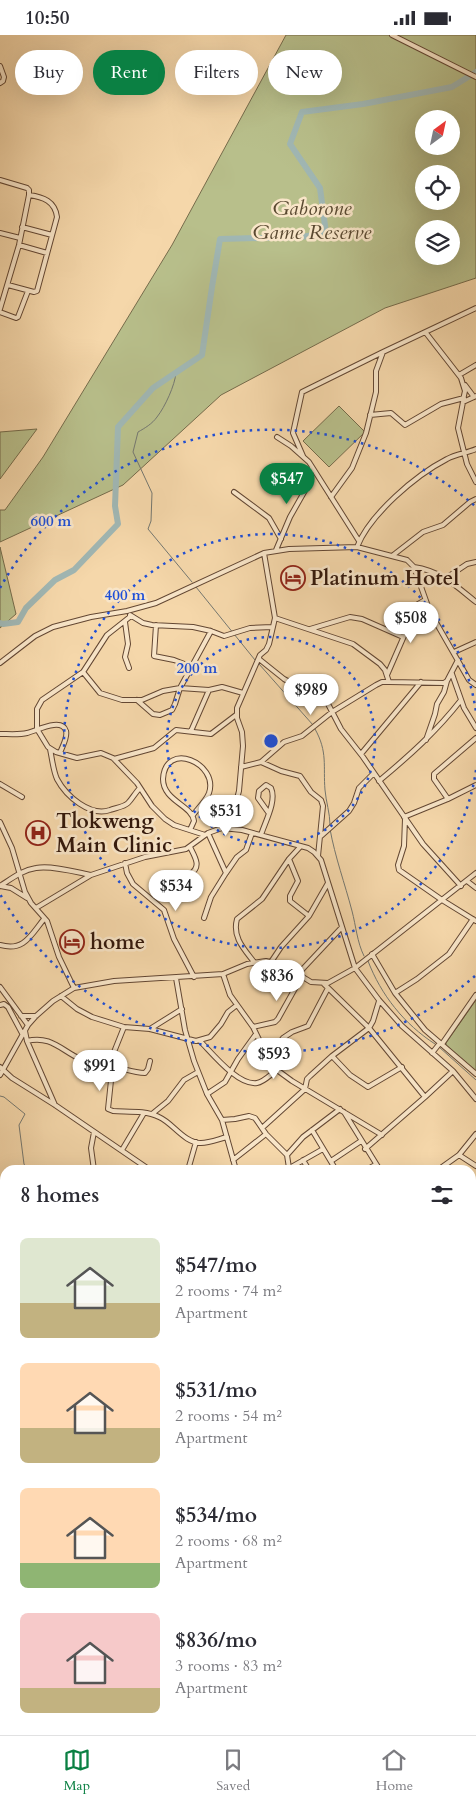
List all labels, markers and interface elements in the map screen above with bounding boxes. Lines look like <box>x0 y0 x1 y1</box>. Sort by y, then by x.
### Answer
text: 10:50 <box>25 5 69 31</box>
chip: Buy <box>15 50 83 95</box>
chip: Rent <box>93 50 165 95</box>
chip: Filters <box>175 50 258 95</box>
chip: New <box>268 50 342 95</box>
north arrow <box>415 110 460 155</box>
map controls <box>415 110 460 265</box>
button: locate <box>415 165 460 210</box>
park label: Gaborone Game Reserve <box>253 194 372 247</box>
button: layers <box>415 220 460 265</box>
pin: $547 <box>257 463 317 505</box>
text: $547 <box>271 468 303 490</box>
text: 600 m <box>31 511 72 531</box>
place label: Platinum Hotel <box>310 564 459 593</box>
hotel icon: Platinum Hotel <box>280 565 306 591</box>
text: 400 m <box>105 585 146 605</box>
pin: $508 <box>381 601 441 644</box>
text: $508 <box>395 607 427 629</box>
text: 200 m <box>177 658 218 678</box>
pin: $989 <box>281 673 341 716</box>
text: $989 <box>295 679 327 701</box>
centre of rings <box>262 732 280 750</box>
pin: $531 <box>196 795 256 837</box>
text: $531 <box>210 800 242 822</box>
place label: Tlokweng Main Clinic <box>56 807 172 860</box>
hospital icon: Tlokweng Main Clinic <box>25 820 51 846</box>
pin: $534 <box>146 869 206 912</box>
text: $534 <box>160 875 192 897</box>
place label: home <box>90 928 145 957</box>
hotel icon: home <box>59 929 85 955</box>
pin: $836 <box>247 959 307 1002</box>
text: $836 <box>261 965 293 987</box>
pin: $593 <box>244 1037 304 1080</box>
text: $593 <box>258 1043 290 1065</box>
pin: $991 <box>70 1049 130 1092</box>
text: $991 <box>84 1055 116 1077</box>
text: 8 homes <box>20 1181 99 1210</box>
icon: filters <box>428 1181 456 1209</box>
text: $547/mo <box>175 1251 257 1280</box>
icon: home <box>60 1258 120 1318</box>
text: 2 rooms · 74 m² <box>175 1280 282 1302</box>
text: Apartment <box>175 1302 248 1324</box>
text: $531/mo <box>175 1376 257 1405</box>
icon: home <box>60 1383 120 1443</box>
text: 2 rooms · 54 m² <box>175 1405 282 1427</box>
text: Apartment <box>175 1427 248 1449</box>
text: $534/mo <box>175 1501 257 1530</box>
icon: home <box>60 1508 120 1568</box>
text: 2 rooms · 68 m² <box>175 1530 282 1552</box>
text: Apartment <box>175 1552 248 1574</box>
text: $836/mo <box>175 1626 257 1655</box>
icon: home <box>60 1633 120 1693</box>
text: 3 rooms · 83 m² <box>175 1655 282 1677</box>
text: Apartment <box>175 1677 248 1699</box>
tab: Map <box>63 1746 91 1795</box>
tab: Saved <box>216 1746 250 1795</box>
tab: Home <box>376 1746 413 1795</box>

